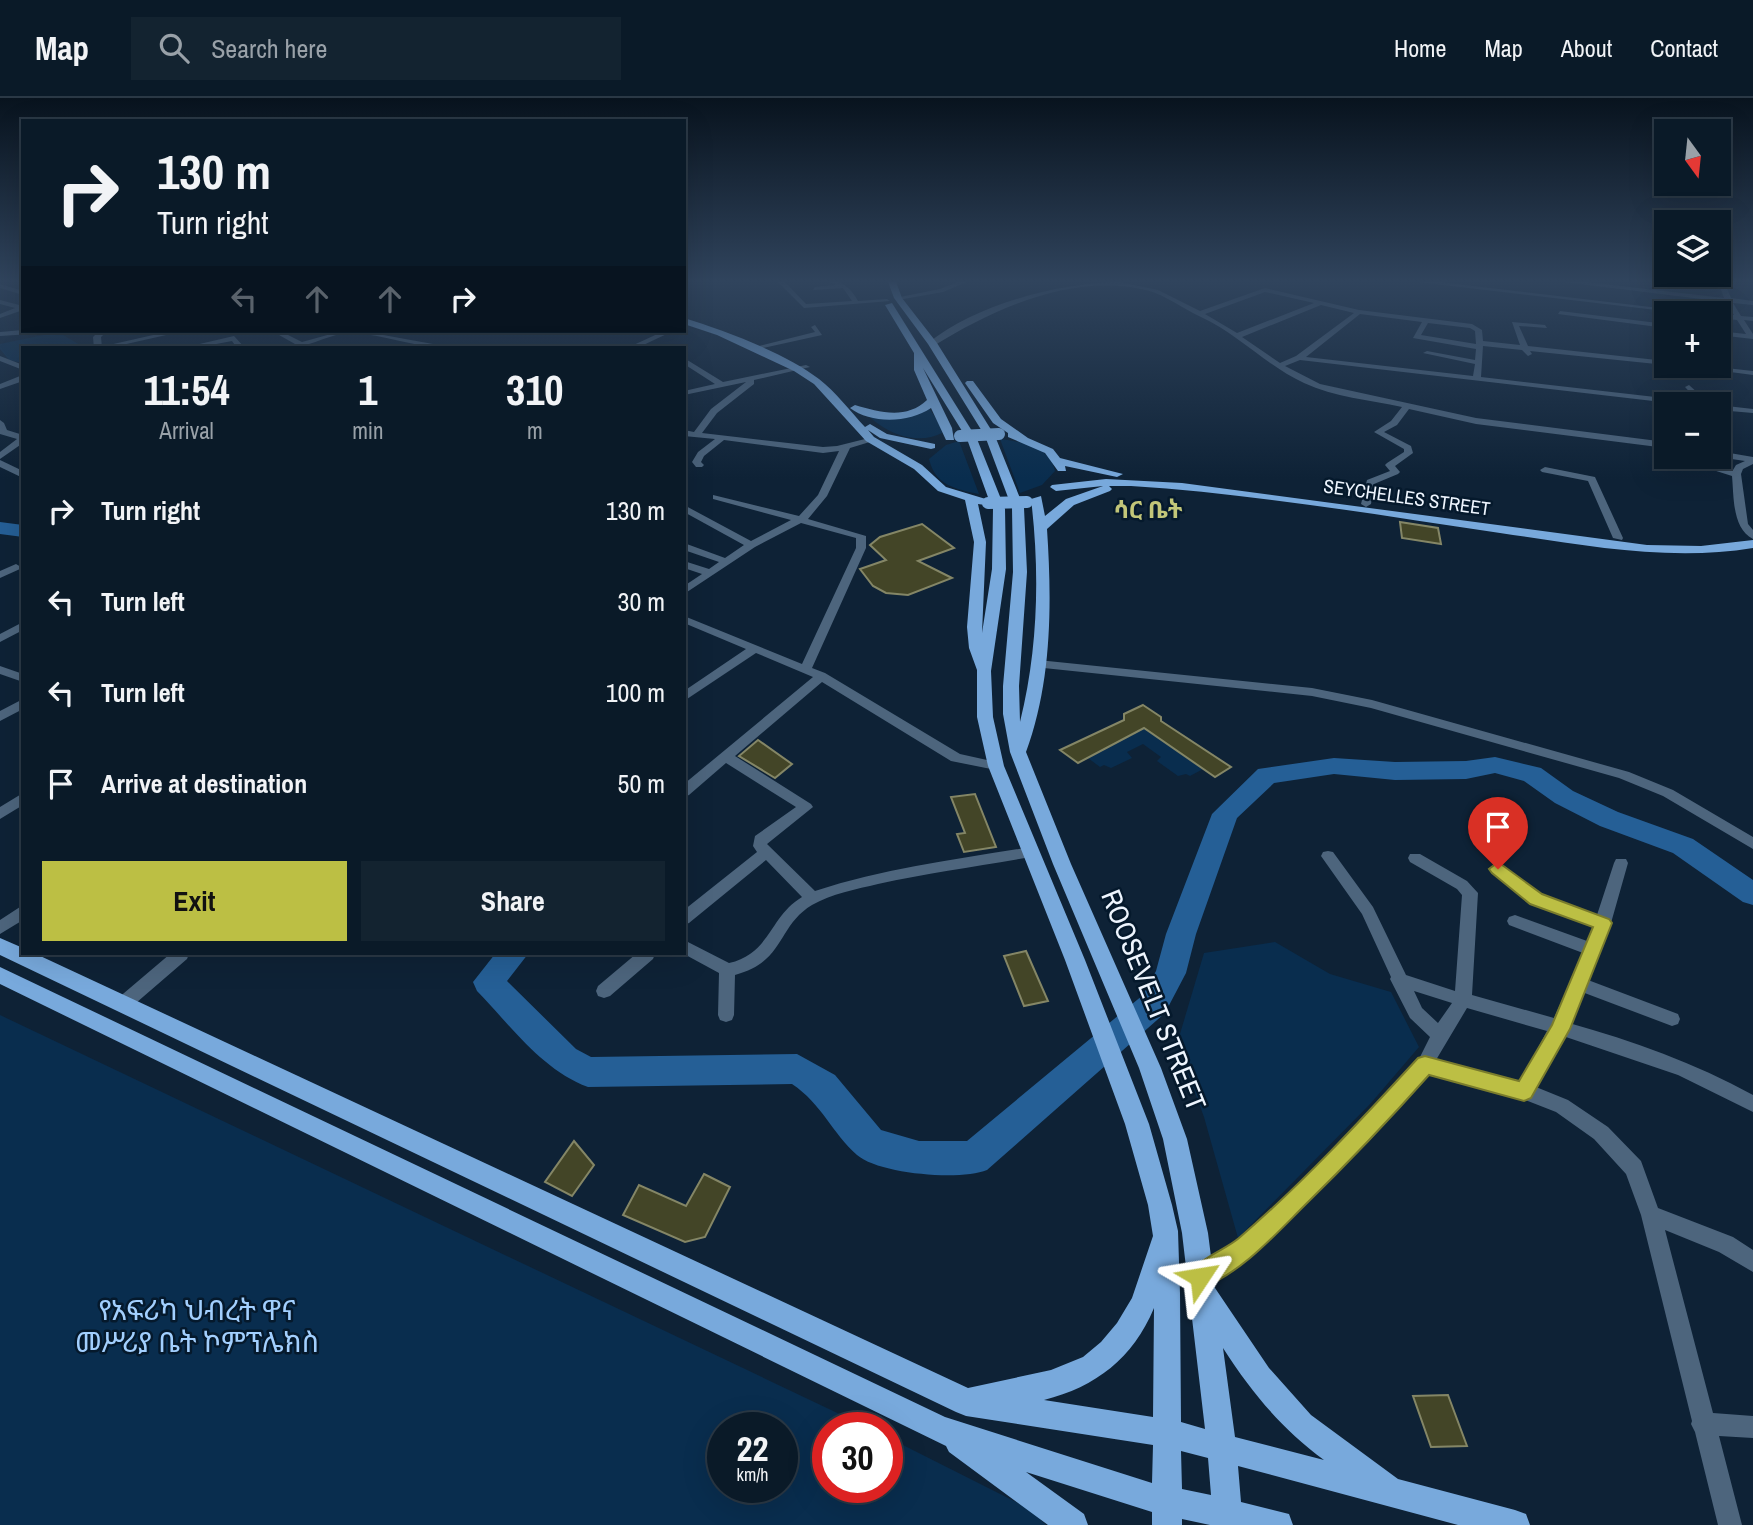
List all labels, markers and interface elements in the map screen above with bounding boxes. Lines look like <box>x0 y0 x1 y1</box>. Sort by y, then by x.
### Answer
search box <box>131 17 621 80</box>
text: Map <box>35 26 89 70</box>
icon: search <box>155 29 193 67</box>
text: Search here <box>211 31 327 66</box>
text: Home <box>1394 32 1446 64</box>
text: Map <box>1484 32 1523 64</box>
text: About <box>1561 32 1612 64</box>
text: Contact <box>1650 32 1718 64</box>
north arrow <box>1654 119 1731 196</box>
map controls <box>1654 119 1731 469</box>
text: 130 m <box>157 138 271 204</box>
icon: right <box>42 147 133 238</box>
text: Turn right <box>157 201 269 244</box>
button: layers <box>1654 210 1731 287</box>
icon: left <box>225 280 263 318</box>
icon: ahead <box>298 280 336 318</box>
icon: ahead <box>371 280 409 318</box>
icon: right <box>444 280 482 318</box>
button: + <box>1654 301 1731 378</box>
text: 11:54 <box>143 362 230 418</box>
text: 1 <box>358 362 377 418</box>
text: 310 <box>506 362 564 418</box>
button: − <box>1654 392 1731 469</box>
text: Arrival <box>159 415 214 446</box>
text: min <box>352 415 384 446</box>
text: m <box>527 415 543 446</box>
street label: SEYCHELLES STREET <box>1322 472 1492 522</box>
icon: right <box>42 492 80 530</box>
text: Turn right <box>101 493 200 528</box>
text: 130 m <box>606 493 665 528</box>
district label: ሳር ቤት <box>1113 493 1183 525</box>
icon: left <box>42 583 80 621</box>
text: Turn left <box>101 584 185 619</box>
text: 30 m <box>618 584 665 619</box>
icon: left <box>42 674 80 712</box>
text: Turn left <box>101 675 185 710</box>
text: 100 m <box>606 675 665 710</box>
icon: arrive <box>42 765 80 803</box>
text: Arrive at destination <box>101 766 307 801</box>
text: 50 m <box>618 766 665 801</box>
pin <box>1468 797 1528 869</box>
icon: arrive <box>1479 808 1517 846</box>
button: Exit <box>42 861 347 941</box>
button: Share <box>361 861 665 941</box>
street label: ROOSEVELT STREET <box>1092 884 1216 1116</box>
position arrow <box>1163 1240 1237 1314</box>
park label: የአፍሪካ ህብረት ዋና መሥሪያ ቤት ኮምፕሌክስ <box>75 1291 319 1361</box>
speed limit sign: 30 <box>812 1412 903 1503</box>
text: 22 <box>737 1425 768 1472</box>
text: km/h <box>737 1462 769 1487</box>

